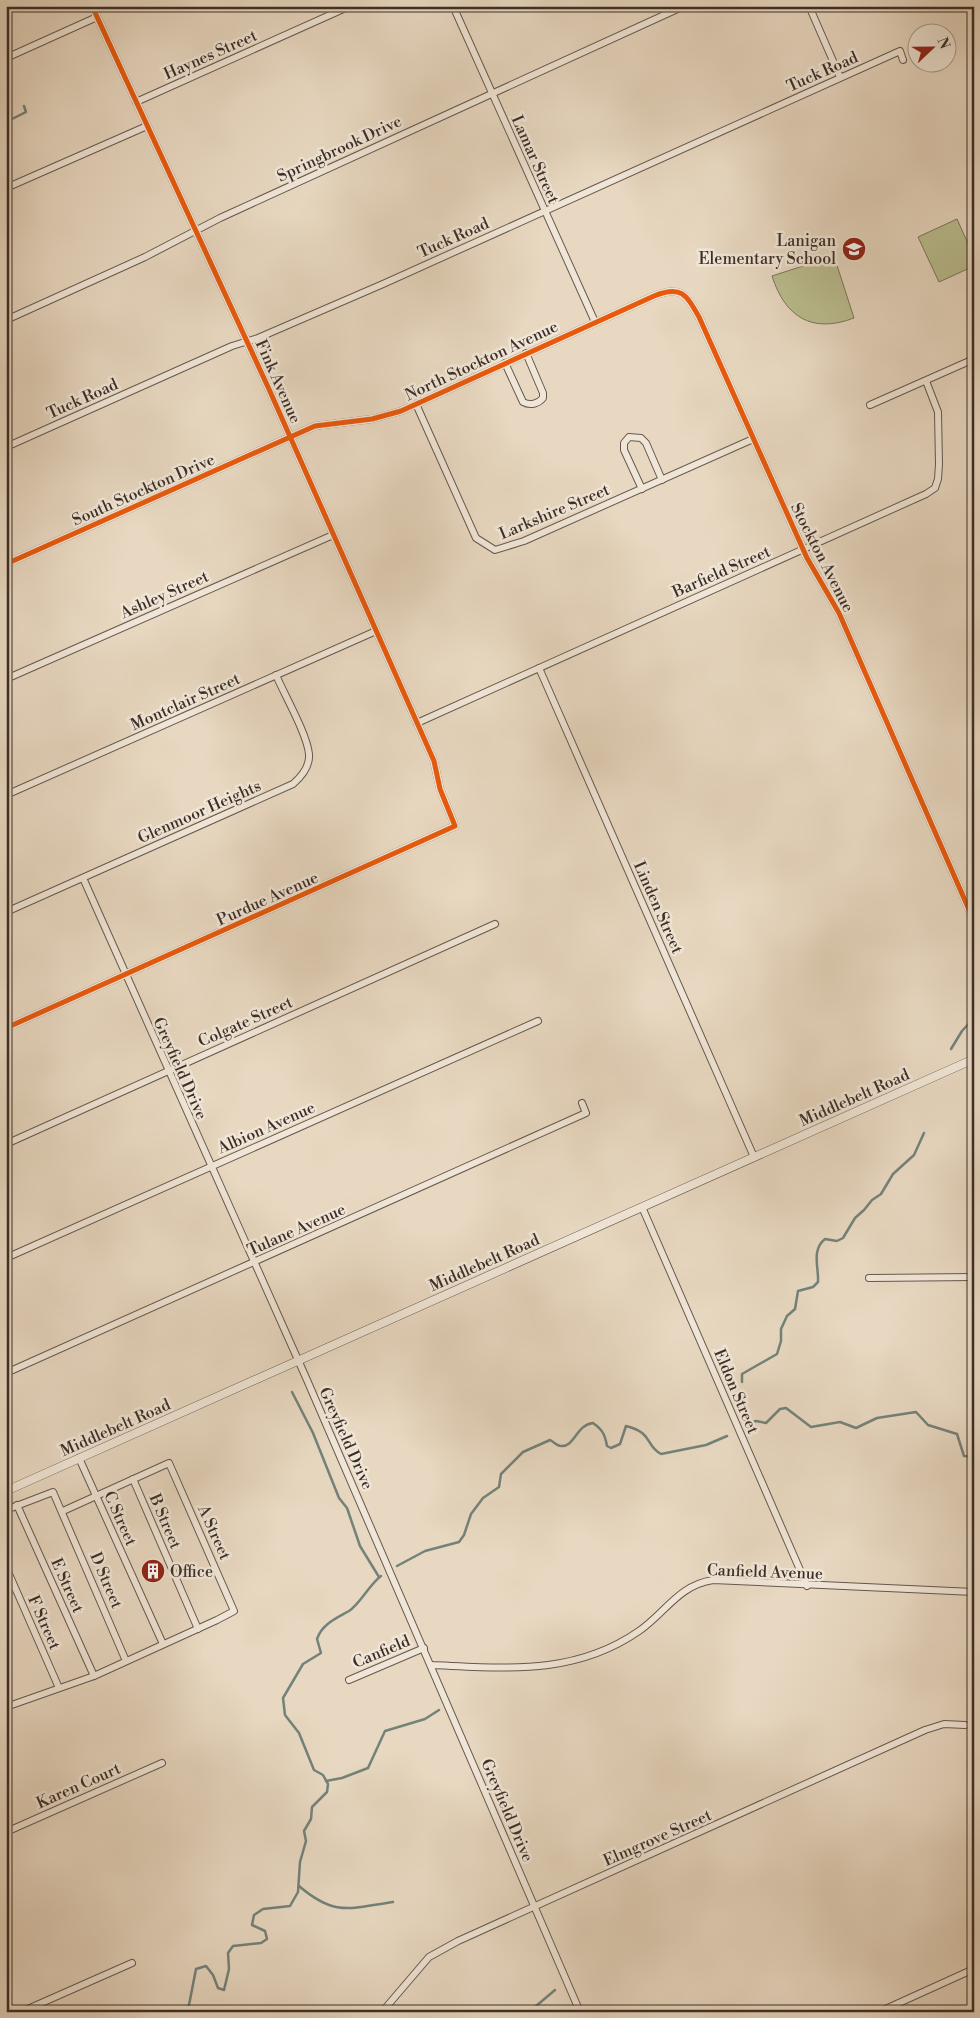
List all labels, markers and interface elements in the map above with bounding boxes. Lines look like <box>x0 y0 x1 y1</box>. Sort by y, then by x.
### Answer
north arrow <box>908 22 958 72</box>
street label: Haynes Street <box>161 25 260 84</box>
text: N <box>933 35 954 52</box>
street label: Tuck Road <box>784 47 861 96</box>
street label: Springbrook Drive <box>274 111 405 186</box>
street label: Lamar Street <box>507 112 564 207</box>
street label: Tuck Road <box>415 213 492 262</box>
place label: Lanigan Elementary School <box>699 231 836 269</box>
school or university icon: Lanigan Elementary School <box>841 236 867 262</box>
street label: North Stockton Avenue <box>402 317 561 405</box>
street label: Fink Avenue <box>251 336 305 426</box>
street label: Tuck Road <box>44 374 121 423</box>
street label: South Stockton Drive <box>69 449 218 530</box>
street label: Larkshire Street <box>496 480 613 544</box>
street label: Stockton Avenue <box>786 499 858 616</box>
street label: Barfield Street <box>668 541 774 603</box>
street label: Ashley Street <box>116 566 212 624</box>
street label: Montclair Street <box>127 669 244 735</box>
street label: Glenmoor Heights <box>135 776 264 848</box>
street label: Linden Street <box>629 858 687 957</box>
street label: Purdue Avenue <box>213 868 321 930</box>
street label: Colgate Street <box>195 992 296 1052</box>
street label: Greyfield Drive <box>149 1014 212 1123</box>
street label: Middlebelt Road <box>796 1065 913 1131</box>
street label: Albion Avenue <box>214 1097 318 1159</box>
street label: Tulane Avenue <box>244 1199 349 1261</box>
street label: Middlebelt Road <box>426 1230 543 1296</box>
street label: Eldon Street <box>709 1346 763 1437</box>
street label: Greyfield Drive <box>315 1384 378 1493</box>
street label: Middlebelt Road <box>57 1395 174 1461</box>
street label: C Street <box>99 1488 141 1549</box>
street label: B Street <box>144 1490 186 1552</box>
street label: A Street <box>193 1501 235 1563</box>
street label: D Street <box>85 1549 127 1612</box>
street label: E Street <box>46 1555 88 1616</box>
building icon: Office <box>140 1558 166 1584</box>
street label: Canfield Avenue <box>706 1560 823 1584</box>
place label: Office <box>170 1562 213 1582</box>
street label: F Street <box>23 1592 65 1653</box>
street label: Canfield <box>350 1631 413 1673</box>
street label: Greyfield Drive <box>476 1756 538 1865</box>
street label: Karen Court <box>33 1758 124 1813</box>
street label: Elmgrove Street <box>600 1805 715 1871</box>

